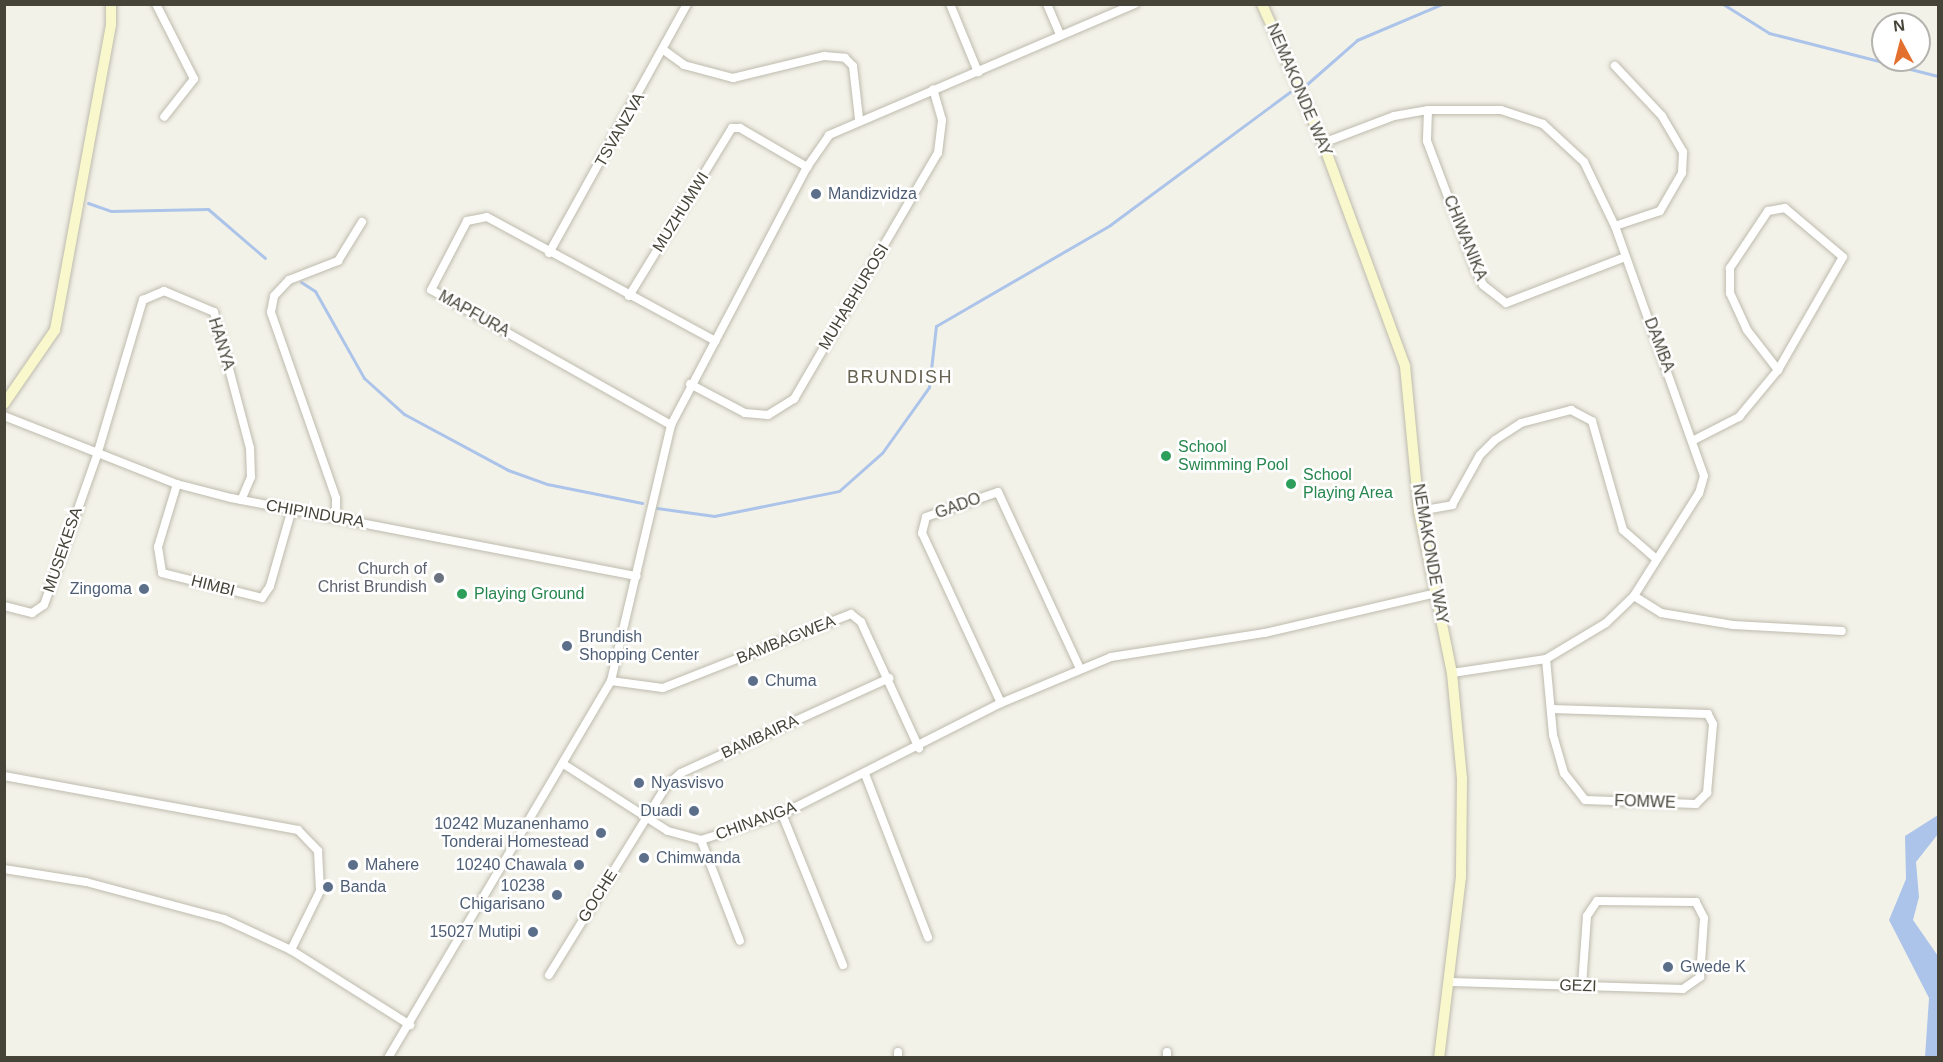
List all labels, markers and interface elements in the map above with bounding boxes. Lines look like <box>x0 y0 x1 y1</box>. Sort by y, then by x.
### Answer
north arrow <box>1871 12 1931 72</box>
text: N <box>1892 16 1906 35</box>
street label: NEMAKONDE WAY <box>1262 21 1336 159</box>
street label: TSVANZVA <box>591 90 649 170</box>
street label: MUZHUMWI <box>649 168 713 256</box>
place label: Mandizvidza <box>828 184 917 204</box>
marker: Mandizvidza <box>809 187 823 201</box>
street label: CHIWANIKA <box>1439 193 1491 283</box>
street label: MUHABHUROSI <box>815 241 893 353</box>
street label: MAPFURA <box>435 287 513 341</box>
street label: HANYA <box>204 315 238 373</box>
street label: DAMBA <box>1640 315 1678 375</box>
district label: BRUNDISH <box>847 366 953 388</box>
place label: School Swimming Pool <box>1178 437 1288 475</box>
marker: School Swimming Pool <box>1159 449 1173 463</box>
place label: School Playing Area <box>1303 465 1394 503</box>
marker: School Playing Area <box>1284 477 1298 491</box>
street label: NEMAKONDE WAY <box>1408 482 1452 626</box>
street label: GADO <box>933 489 983 523</box>
street label: CHIPINDURA <box>264 496 366 532</box>
street label: MUSEKESA <box>39 505 87 595</box>
place label: Church of Christ Brundish <box>318 559 427 597</box>
street label: HIMBI <box>189 571 237 601</box>
marker: Church of Christ Brundish <box>432 571 446 585</box>
place label: Zingoma <box>70 579 132 599</box>
marker: Zingoma <box>137 582 151 596</box>
place label: Playing Ground <box>474 584 584 604</box>
marker: Playing Ground <box>455 587 469 601</box>
street label: BAMBAGWEA <box>734 611 838 669</box>
place label: Brundish Shopping Center <box>579 627 699 665</box>
marker: Brundish Shopping Center <box>560 639 574 653</box>
place label: Chuma <box>765 671 817 691</box>
marker: Chuma <box>746 674 760 688</box>
street label: BAMBAIRA <box>718 711 802 763</box>
place label: Nyasvisvo <box>651 773 724 793</box>
marker: Nyasvisvo <box>632 776 646 790</box>
street label: FOMWE <box>1614 791 1676 813</box>
street label: CHINANGA <box>713 798 799 844</box>
place label: Duadi <box>640 801 682 821</box>
marker: Duadi <box>687 804 701 818</box>
place label: 10242 Muzanenhamo Tonderai Homestead <box>434 814 589 852</box>
marker: 10242 Muzanenhamo Tonderai Homestead <box>594 826 608 840</box>
place label: Chimwanda <box>656 848 740 868</box>
marker: Chimwanda <box>637 851 651 865</box>
place label: Mahere <box>365 855 419 875</box>
place label: 10240 Chawala <box>456 855 567 875</box>
marker: Mahere <box>346 858 360 872</box>
marker: 10240 Chawala <box>572 858 586 872</box>
street label: GOCHE <box>574 866 622 926</box>
place label: 10238 Chigarisano <box>460 876 545 914</box>
place label: Banda <box>340 877 386 897</box>
marker: Banda <box>321 880 335 894</box>
marker: 10238 Chigarisano <box>550 888 564 902</box>
place label: 15027 Mutipi <box>429 922 521 942</box>
marker: 15027 Mutipi <box>526 925 540 939</box>
place label: Gwede K <box>1680 957 1746 977</box>
marker: Gwede K <box>1661 960 1675 974</box>
street label: GEZI <box>1559 976 1597 996</box>

